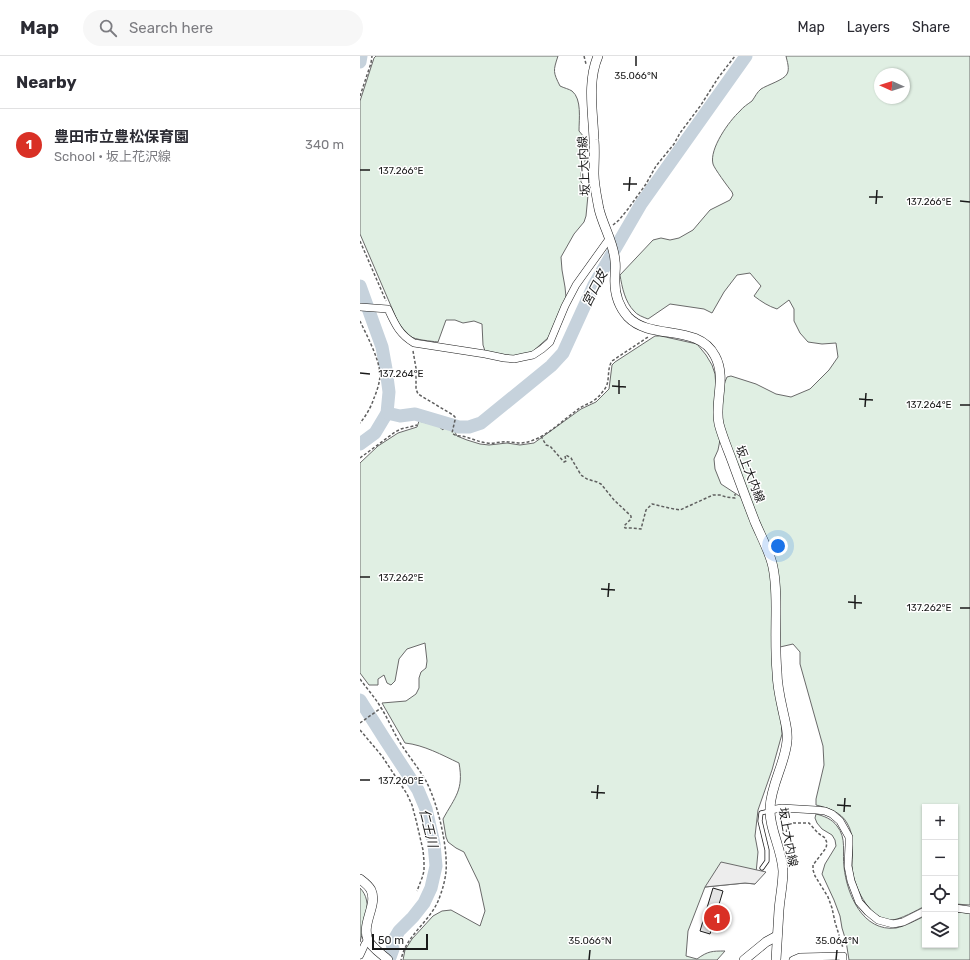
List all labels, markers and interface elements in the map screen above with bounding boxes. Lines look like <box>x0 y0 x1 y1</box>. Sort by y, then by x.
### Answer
search box <box>83 10 363 46</box>
text: Map <box>20 16 59 39</box>
icon: search <box>97 17 119 39</box>
text: Search here <box>129 19 213 37</box>
text: Map <box>798 19 825 36</box>
text: Layers <box>847 19 890 36</box>
text: Share <box>912 19 950 36</box>
north arrow <box>874 68 910 104</box>
text: 35.066°N <box>614 70 658 82</box>
text: Nearby <box>16 72 77 92</box>
text: 豊田市立豊松保育園 <box>54 128 189 146</box>
street label: 坂上大内線 <box>575 136 593 196</box>
text: 1 <box>26 137 32 152</box>
text: 340 m <box>305 137 344 152</box>
text: School · 坂上花沢線 <box>54 149 171 164</box>
text: 137.266°E <box>378 165 424 177</box>
text: 137.266°E <box>906 196 952 208</box>
water label: 宮口皮 <box>579 266 611 309</box>
text: 137.264°E <box>378 368 424 380</box>
text: 137.264°E <box>906 399 952 411</box>
street label: 坂上大内線 <box>733 443 767 505</box>
your location <box>768 536 788 556</box>
text: 137.262°E <box>379 572 424 584</box>
text: 137.262°E <box>907 602 952 614</box>
text: 137.260°E <box>378 775 424 787</box>
map controls <box>922 804 958 948</box>
button: + <box>922 804 958 840</box>
street label: 坂上大内線 <box>776 806 800 868</box>
water label: 仁王川 <box>417 807 441 851</box>
button: − <box>922 840 958 876</box>
button: locate <box>922 876 958 912</box>
pin: 1 <box>704 903 730 933</box>
button: layers <box>922 912 958 948</box>
scale bar <box>372 932 428 951</box>
text: 50 m <box>378 934 404 947</box>
text: 35.066°N <box>568 935 612 947</box>
text: 35.064°N <box>815 935 859 947</box>

